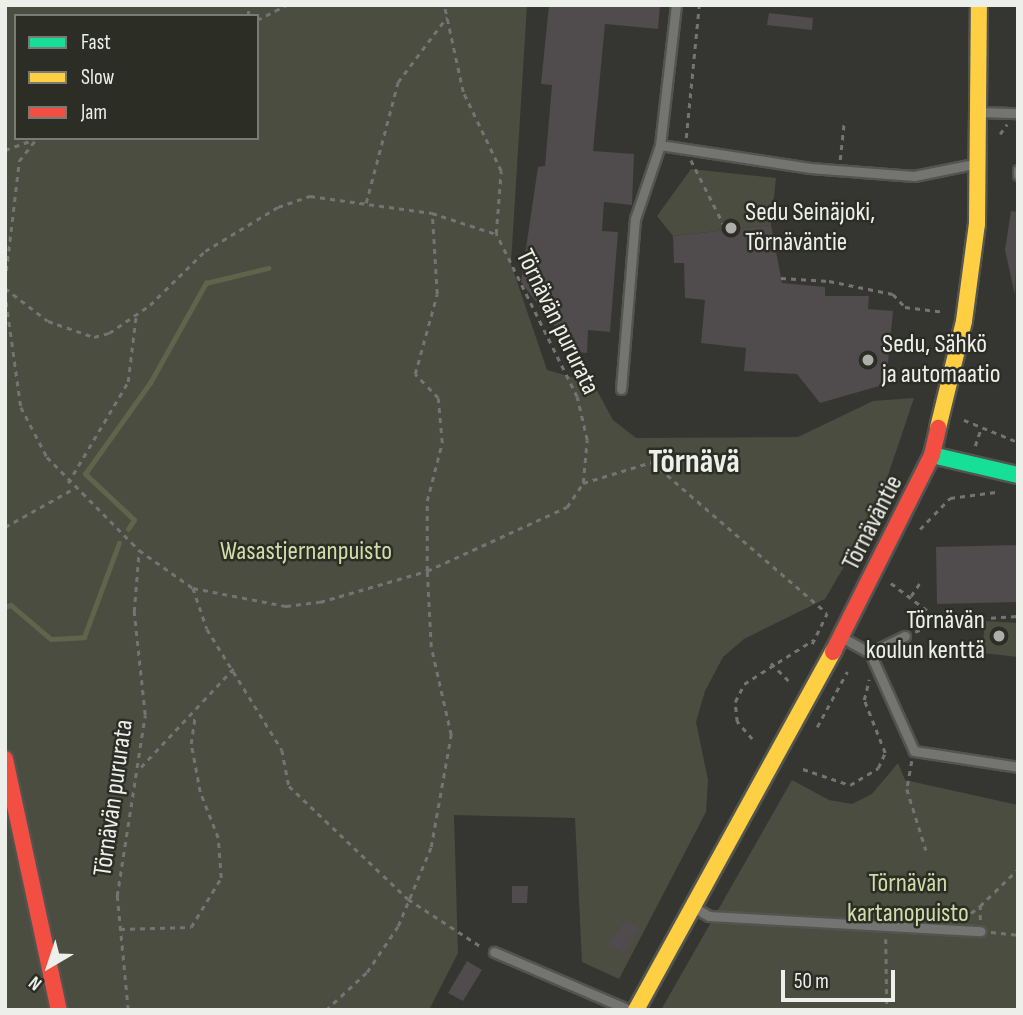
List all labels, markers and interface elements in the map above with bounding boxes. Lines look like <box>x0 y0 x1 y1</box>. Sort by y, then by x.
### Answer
legend <box>14 14 259 140</box>
text: Fast <box>81 30 111 55</box>
text: Slow <box>81 65 114 90</box>
text: Jam <box>81 100 107 125</box>
place label: Sedu Seinäjoki, Törnäväntie <box>745 197 875 258</box>
marker: Sedu Seinäjoki, Törnäväntie <box>723 220 739 236</box>
street label: Törnävän pururata <box>508 244 606 400</box>
place label: Sedu, Sähkö ja automaatio <box>882 329 1000 390</box>
marker: Sedu, Sähkö ja automaatio <box>860 352 876 368</box>
district label: Törnävä <box>648 443 740 483</box>
street label: Törnäväntie <box>836 470 910 576</box>
park label: Wasastjernanpuisto <box>220 536 392 568</box>
place label: Törnävän koulun kenttä <box>866 605 985 666</box>
marker: Törnävän koulun kenttä <box>991 628 1007 644</box>
street label: Törnävän pururata <box>88 718 140 878</box>
park label: Törnävän kartanopuisto <box>847 868 969 930</box>
north arrow <box>14 931 84 1001</box>
scale bar <box>785 956 899 1000</box>
text: 50 m <box>794 969 829 994</box>
text: N <box>24 971 47 995</box>

